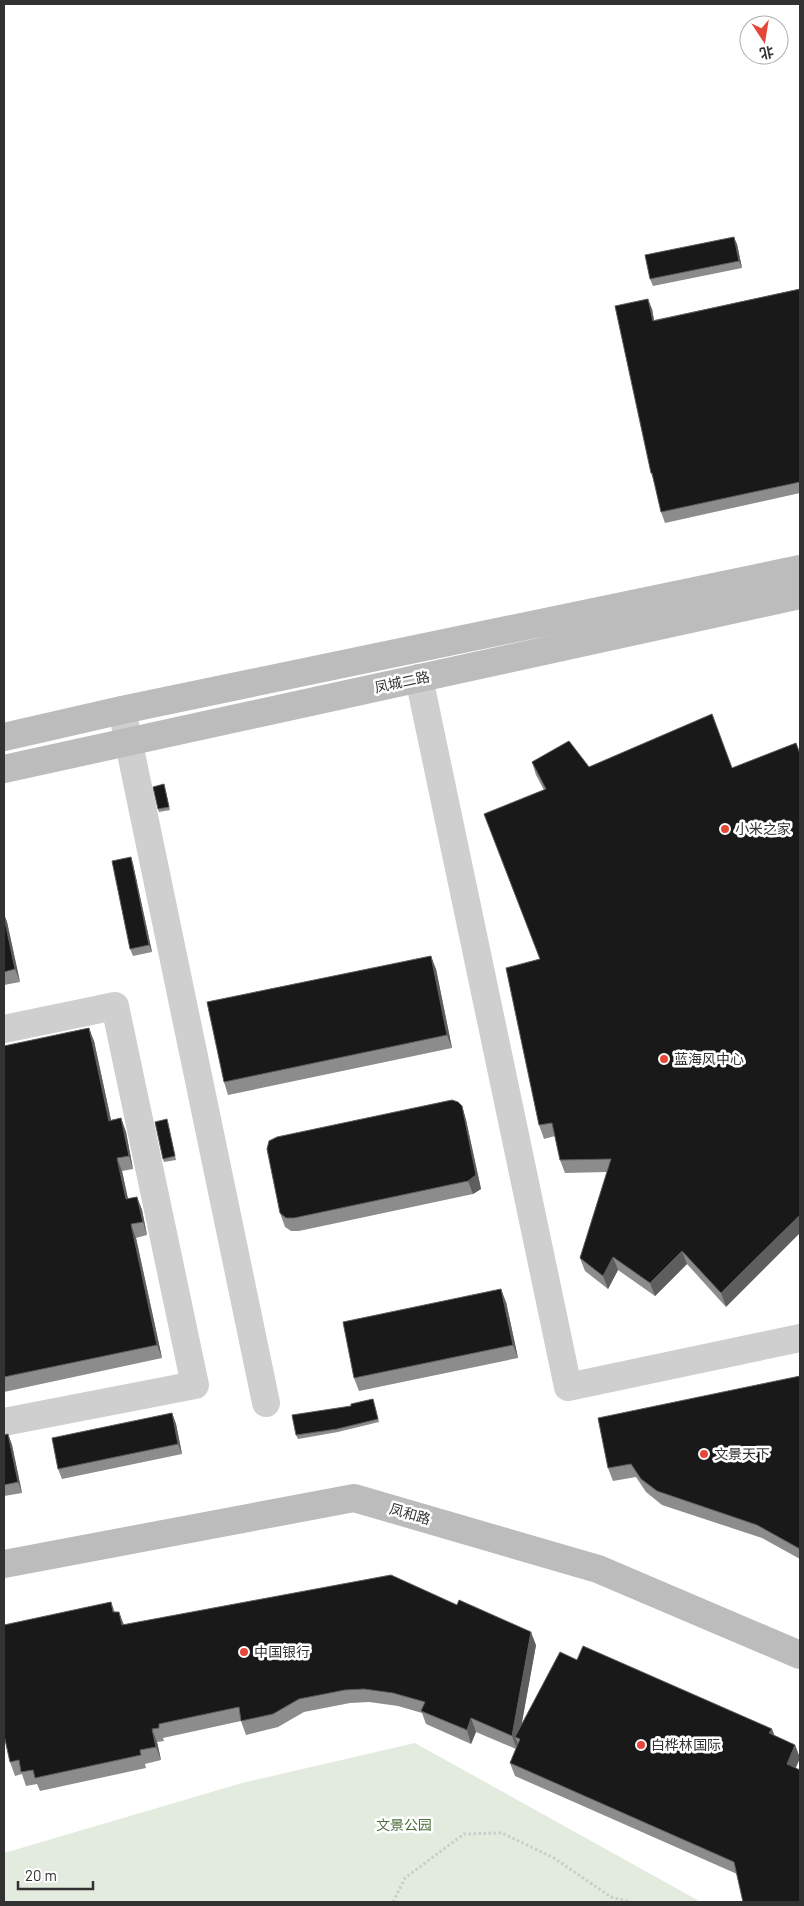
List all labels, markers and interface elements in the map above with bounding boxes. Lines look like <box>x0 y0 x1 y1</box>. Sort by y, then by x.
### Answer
north arrow <box>739 15 789 65</box>
text: 北 <box>758 43 775 63</box>
street label: 凤城二路 <box>373 667 431 696</box>
place label: 小米之家 <box>735 820 791 837</box>
marker: 小米之家 <box>719 823 731 835</box>
place label: 蓝海风中心 <box>674 1050 744 1067</box>
marker: 蓝海风中心 <box>658 1053 670 1065</box>
place label: 文景天下 <box>714 1445 770 1462</box>
marker: 文景天下 <box>698 1448 710 1460</box>
street label: 凤和路 <box>388 1500 433 1527</box>
place label: 中国银行 <box>254 1643 310 1660</box>
marker: 中国银行 <box>238 1646 250 1658</box>
place label: 白桦林国际 <box>651 1736 721 1753</box>
marker: 白桦林国际 <box>635 1739 647 1751</box>
park label: 文景公园 <box>376 1816 432 1833</box>
scale bar <box>18 1858 92 1890</box>
text: 20 m <box>25 1866 57 1884</box>

